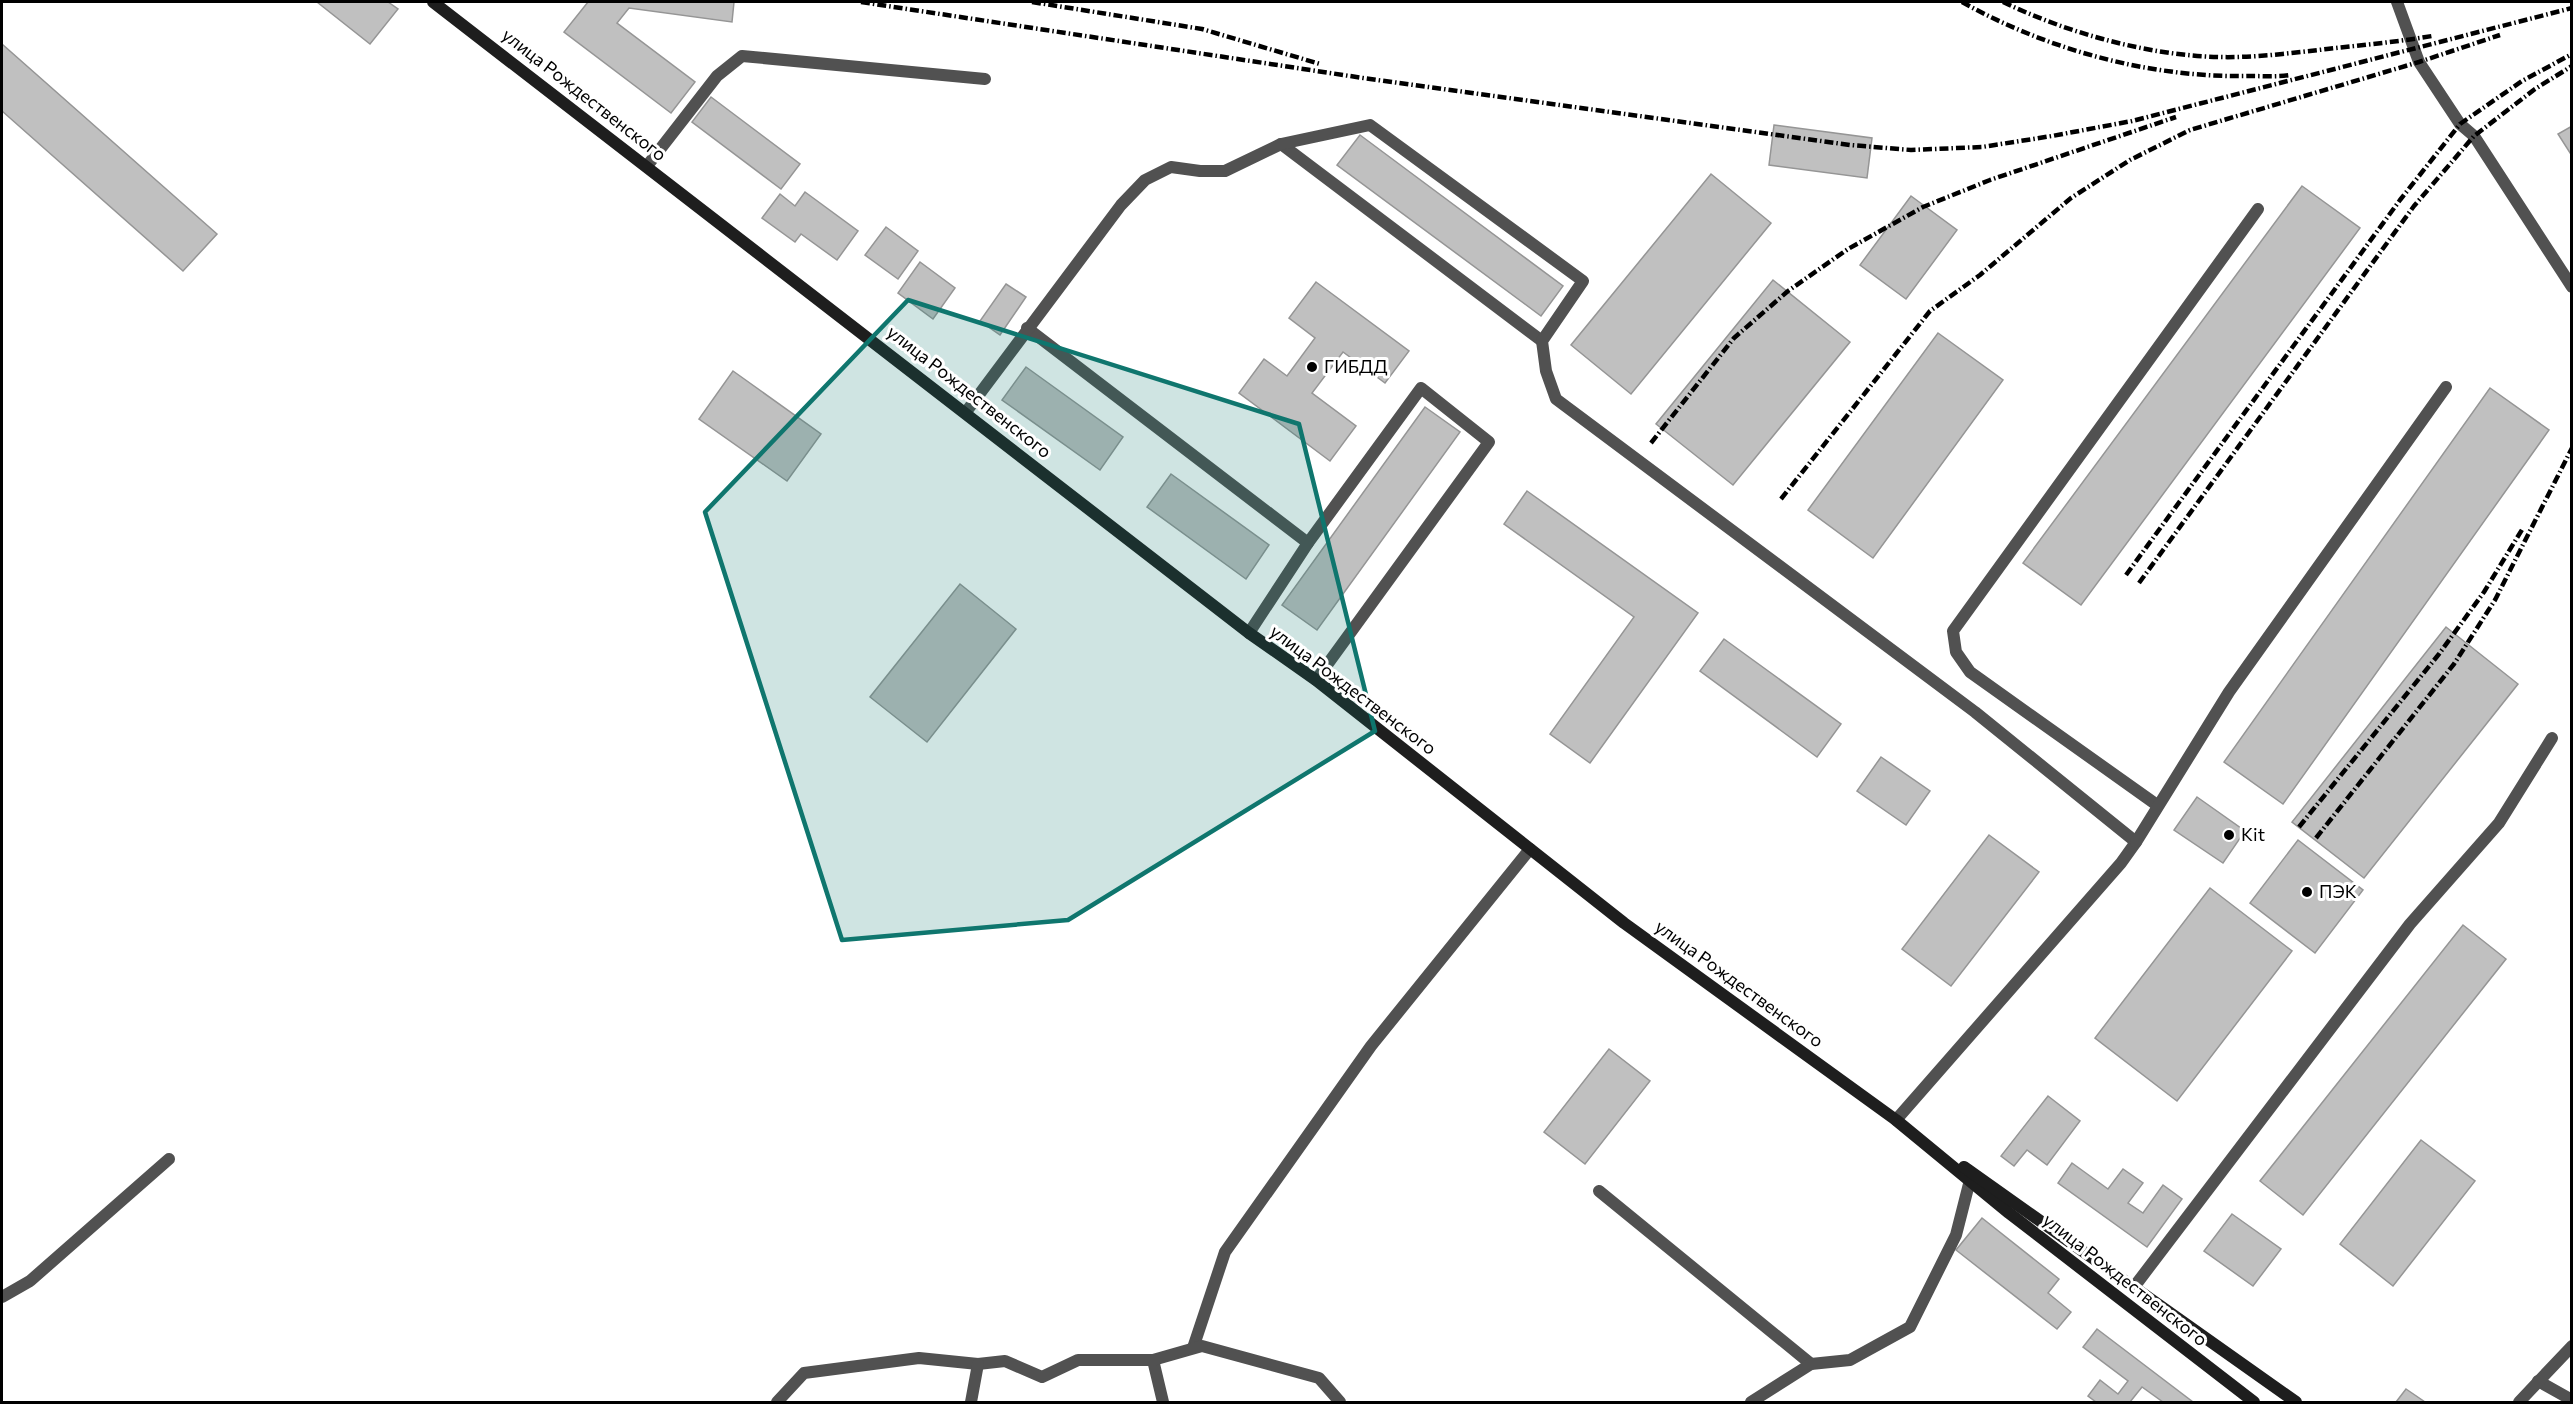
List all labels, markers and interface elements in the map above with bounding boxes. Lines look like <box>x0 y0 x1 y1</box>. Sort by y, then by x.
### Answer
street label: улица Рождественского <box>498 23 671 165</box>
street label: улица Рождественского <box>883 320 1056 462</box>
place label: ГИБДД <box>1324 355 1388 377</box>
marker: ГИБДД <box>1305 360 1319 374</box>
street label: улица Рождественского <box>1266 620 1441 759</box>
place label: Kit <box>2241 823 2265 845</box>
marker: Kit <box>2222 828 2236 842</box>
place label: ПЭК <box>2319 880 2357 902</box>
marker: ПЭК <box>2300 885 2314 899</box>
street label: улица Рождественского <box>1651 915 1828 1052</box>
street label: улица Рождественского <box>2039 1208 2212 1350</box>

